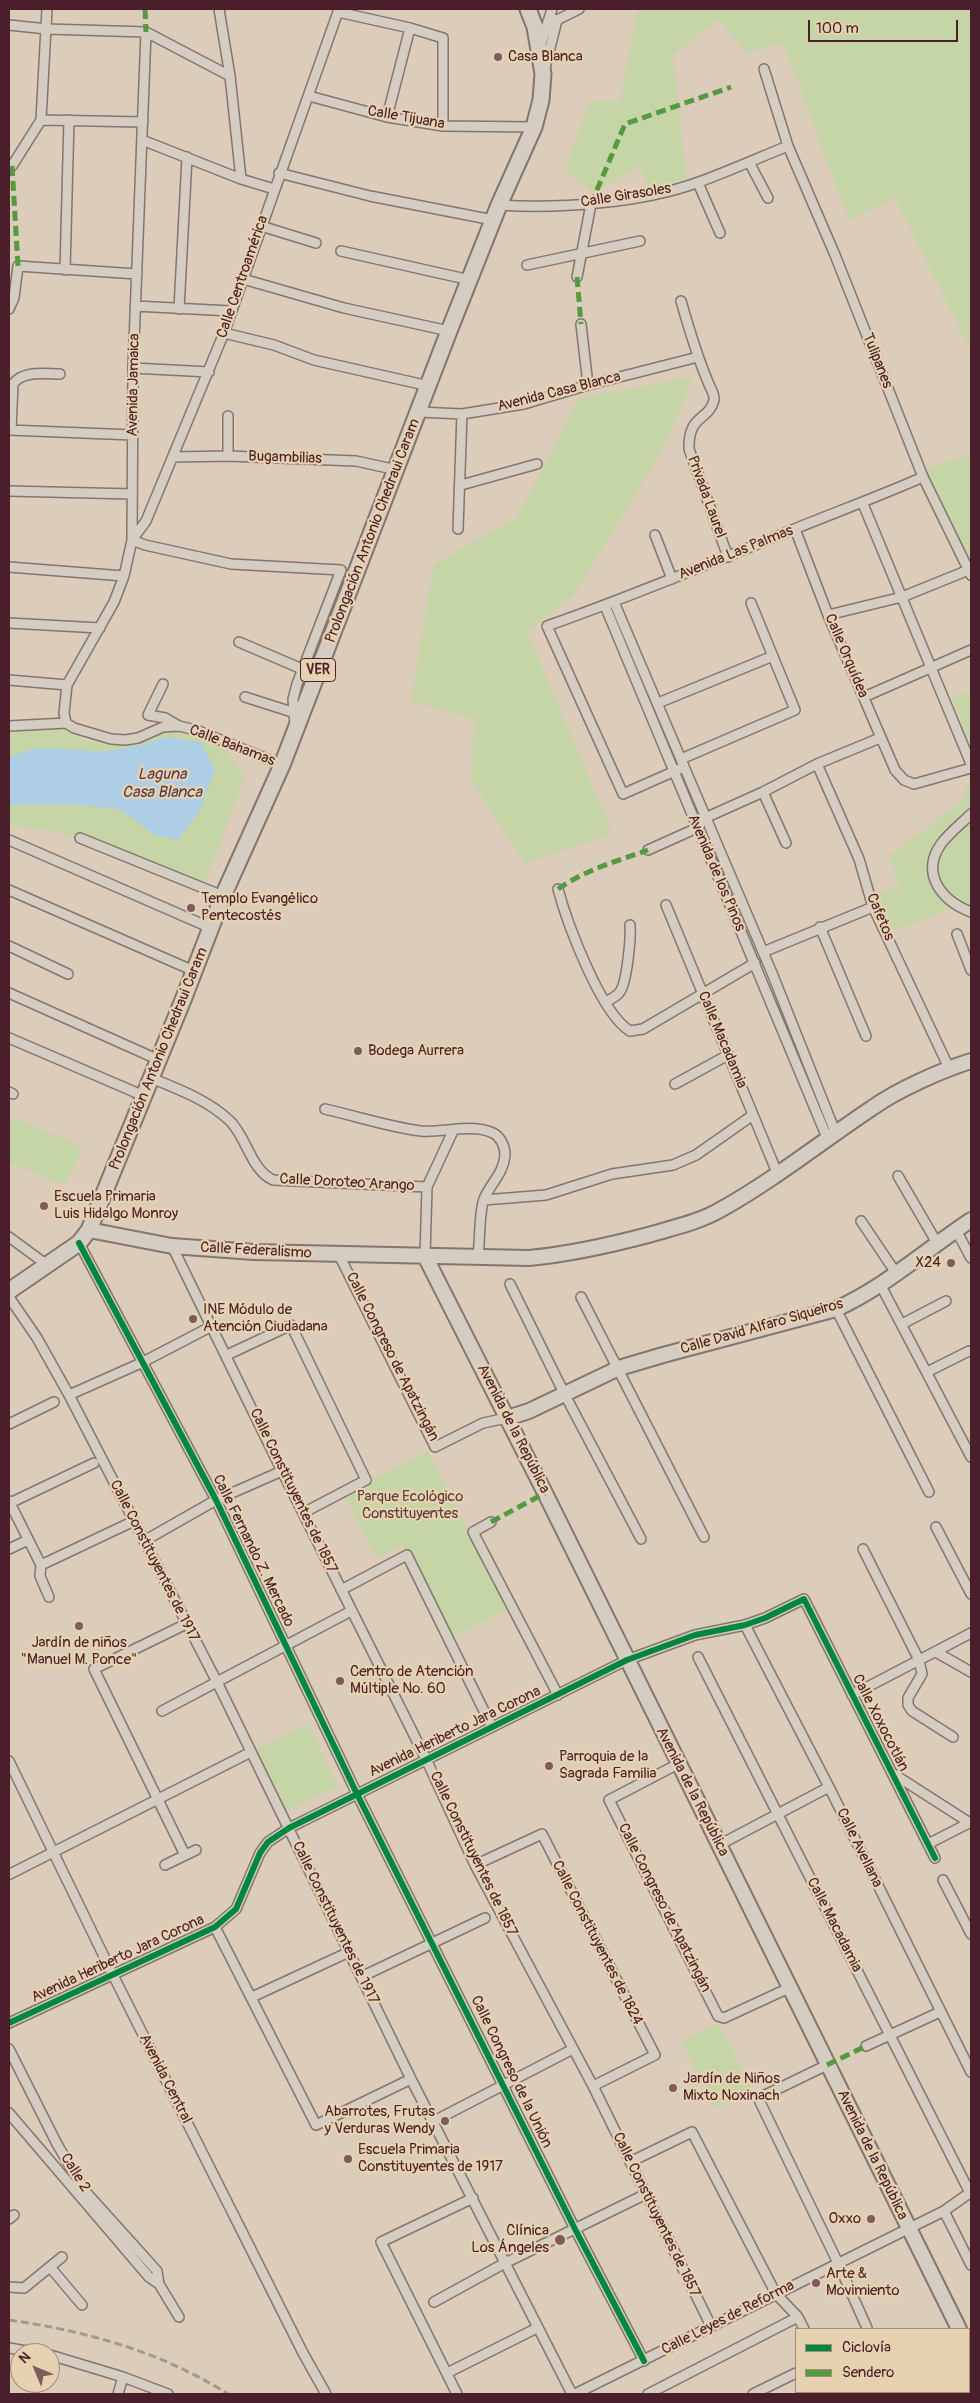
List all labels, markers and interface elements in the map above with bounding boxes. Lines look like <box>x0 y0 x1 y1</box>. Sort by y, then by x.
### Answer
scale bar <box>810 10 960 42</box>
text: 100 m <box>816 19 859 38</box>
place label: Casa Blanca <box>508 48 583 66</box>
marker: Casa Blanca <box>492 51 504 63</box>
street label: Calle Tijuana <box>366 102 446 134</box>
street label: Calle Girasoles <box>579 180 673 212</box>
street label: Calle Centroamérica <box>214 213 272 341</box>
street label: Tulipanes <box>858 331 896 391</box>
street label: Avenida Jamaica <box>124 333 144 437</box>
street label: Avenida Casa Blanca <box>496 368 622 416</box>
street label: Prolongación Antonio Chedraui Caram <box>322 416 424 646</box>
street label: Bugambilias <box>248 448 322 468</box>
street label: Privada Laurel <box>683 453 729 541</box>
street label: Avenida Las Palmas <box>676 522 796 584</box>
street label: Calle Orquídea <box>820 611 872 701</box>
road number: VER <box>300 658 336 682</box>
street label: Calle Bahamas <box>187 721 277 771</box>
water label: Laguna Casa Blanca <box>122 765 202 803</box>
street label: Avenida de los Pinos <box>683 812 749 934</box>
place label: Templo Evangélico Pentecostés <box>201 890 318 925</box>
street label: Cafetos <box>862 891 898 943</box>
marker: Templo Evangélico Pentecostés <box>185 902 197 914</box>
street label: Prolongación Antonio Chedraui Caram <box>106 945 212 1173</box>
street label: Calle Macadamia <box>693 989 751 1091</box>
place label: Bodega Aurrera <box>368 1042 464 1060</box>
marker: Bodega Aurrera <box>352 1045 364 1057</box>
street label: Calle Doroteo Arango <box>279 1170 415 1196</box>
place label: Escuela Primaria Luis Hidalgo Monroy <box>54 1188 178 1223</box>
marker: Escuela Primaria Luis Hidalgo Monroy <box>38 1200 50 1212</box>
street label: Calle Federalismo <box>200 1239 312 1263</box>
place label: X24 <box>915 1254 941 1272</box>
marker: X24 <box>945 1257 957 1269</box>
street label: Calle Congreso de Apatzingán <box>342 1270 442 1444</box>
street label: Calle David Alfaro Siqueiros <box>679 1295 845 1359</box>
place label: INE Módulo de Atención Ciudadana <box>203 1301 328 1336</box>
marker: INE Módulo de Atención Ciudadana <box>187 1313 199 1325</box>
street label: Avenida de la República <box>473 1361 553 1497</box>
street label: Calle Constituyentes de 1857 <box>245 1406 341 1576</box>
street label: Calle Fernando Z. Mercado <box>208 1472 298 1630</box>
street label: Calle Constituyentes de 1917 <box>105 1477 203 1645</box>
park label: Parque Ecológico Constituyentes <box>357 1488 463 1523</box>
marker: Jardín de niños "Manuel M. Ponce" <box>73 1620 85 1632</box>
place label: Jardín de niños "Manuel M. Ponce" <box>21 1634 137 1669</box>
place label: Centro de Atención Múltiple No. 60 <box>350 1663 474 1698</box>
street label: Calle Xoxocotlán <box>848 1671 912 1775</box>
marker: Centro de Atención Múltiple No. 60 <box>334 1675 346 1687</box>
street label: Avenida Heriberto Jara Corona <box>366 1683 544 1781</box>
street label: Avenida de la República <box>652 1724 732 1860</box>
place label: Parroquia de la Sagrada Familia <box>559 1748 656 1783</box>
marker: Parroquia de la Sagrada Familia <box>543 1760 555 1772</box>
street label: Calle Constituyentes de 1857 <box>425 1769 521 1939</box>
street label: Calle Avellana <box>832 1805 886 1891</box>
street label: Calle Congreso de Apatzingán <box>614 1821 714 1995</box>
street label: Calle Constituyentes de 1917 <box>288 1839 382 2007</box>
street label: Calle Constituyentes de 1824 <box>548 1858 646 2028</box>
street label: Calle Macadamia <box>802 1875 866 1975</box>
street label: Avenida Heriberto Jara Corona <box>29 1911 207 2007</box>
street label: Calle Congreso de la Unión <box>466 1993 556 2151</box>
street label: Avenida Central <box>135 2031 195 2127</box>
place label: Jardín de Niños Mixto Noxinach <box>683 2070 780 2105</box>
marker: Jardín de Niños Mixto Noxinach <box>667 2082 679 2094</box>
street label: Avenida de la República <box>833 2087 911 2223</box>
place label: Abarrotes, Frutas y Verduras Wendy <box>324 2103 435 2138</box>
marker: Abarrotes, Frutas y Verduras Wendy <box>439 2115 451 2127</box>
street label: Calle Constituyentes de 1857 <box>608 2130 704 2300</box>
place label: Escuela Primaria Constituyentes de 1917 <box>358 2141 503 2176</box>
street label: Calle 2 <box>56 2150 94 2196</box>
marker: Escuela Primaria Constituyentes de 1917 <box>342 2153 354 2165</box>
place label: Oxxo <box>828 2210 861 2228</box>
marker: Oxxo <box>865 2213 877 2225</box>
place label: Clínica Los Ángeles <box>471 2222 549 2257</box>
marker: Clínica Los Ángeles <box>553 2233 567 2247</box>
place label: Arte & Movimiento <box>826 2265 899 2300</box>
street label: Calle Leyes de Reforma <box>659 2277 797 2359</box>
marker: Arte & Movimiento <box>810 2277 822 2289</box>
legend <box>795 2328 970 2393</box>
text: Ciclovía <box>842 2338 891 2357</box>
north arrow <box>10 2343 60 2393</box>
text: N <box>15 2348 34 2367</box>
text: Sendero <box>842 2363 894 2382</box>

